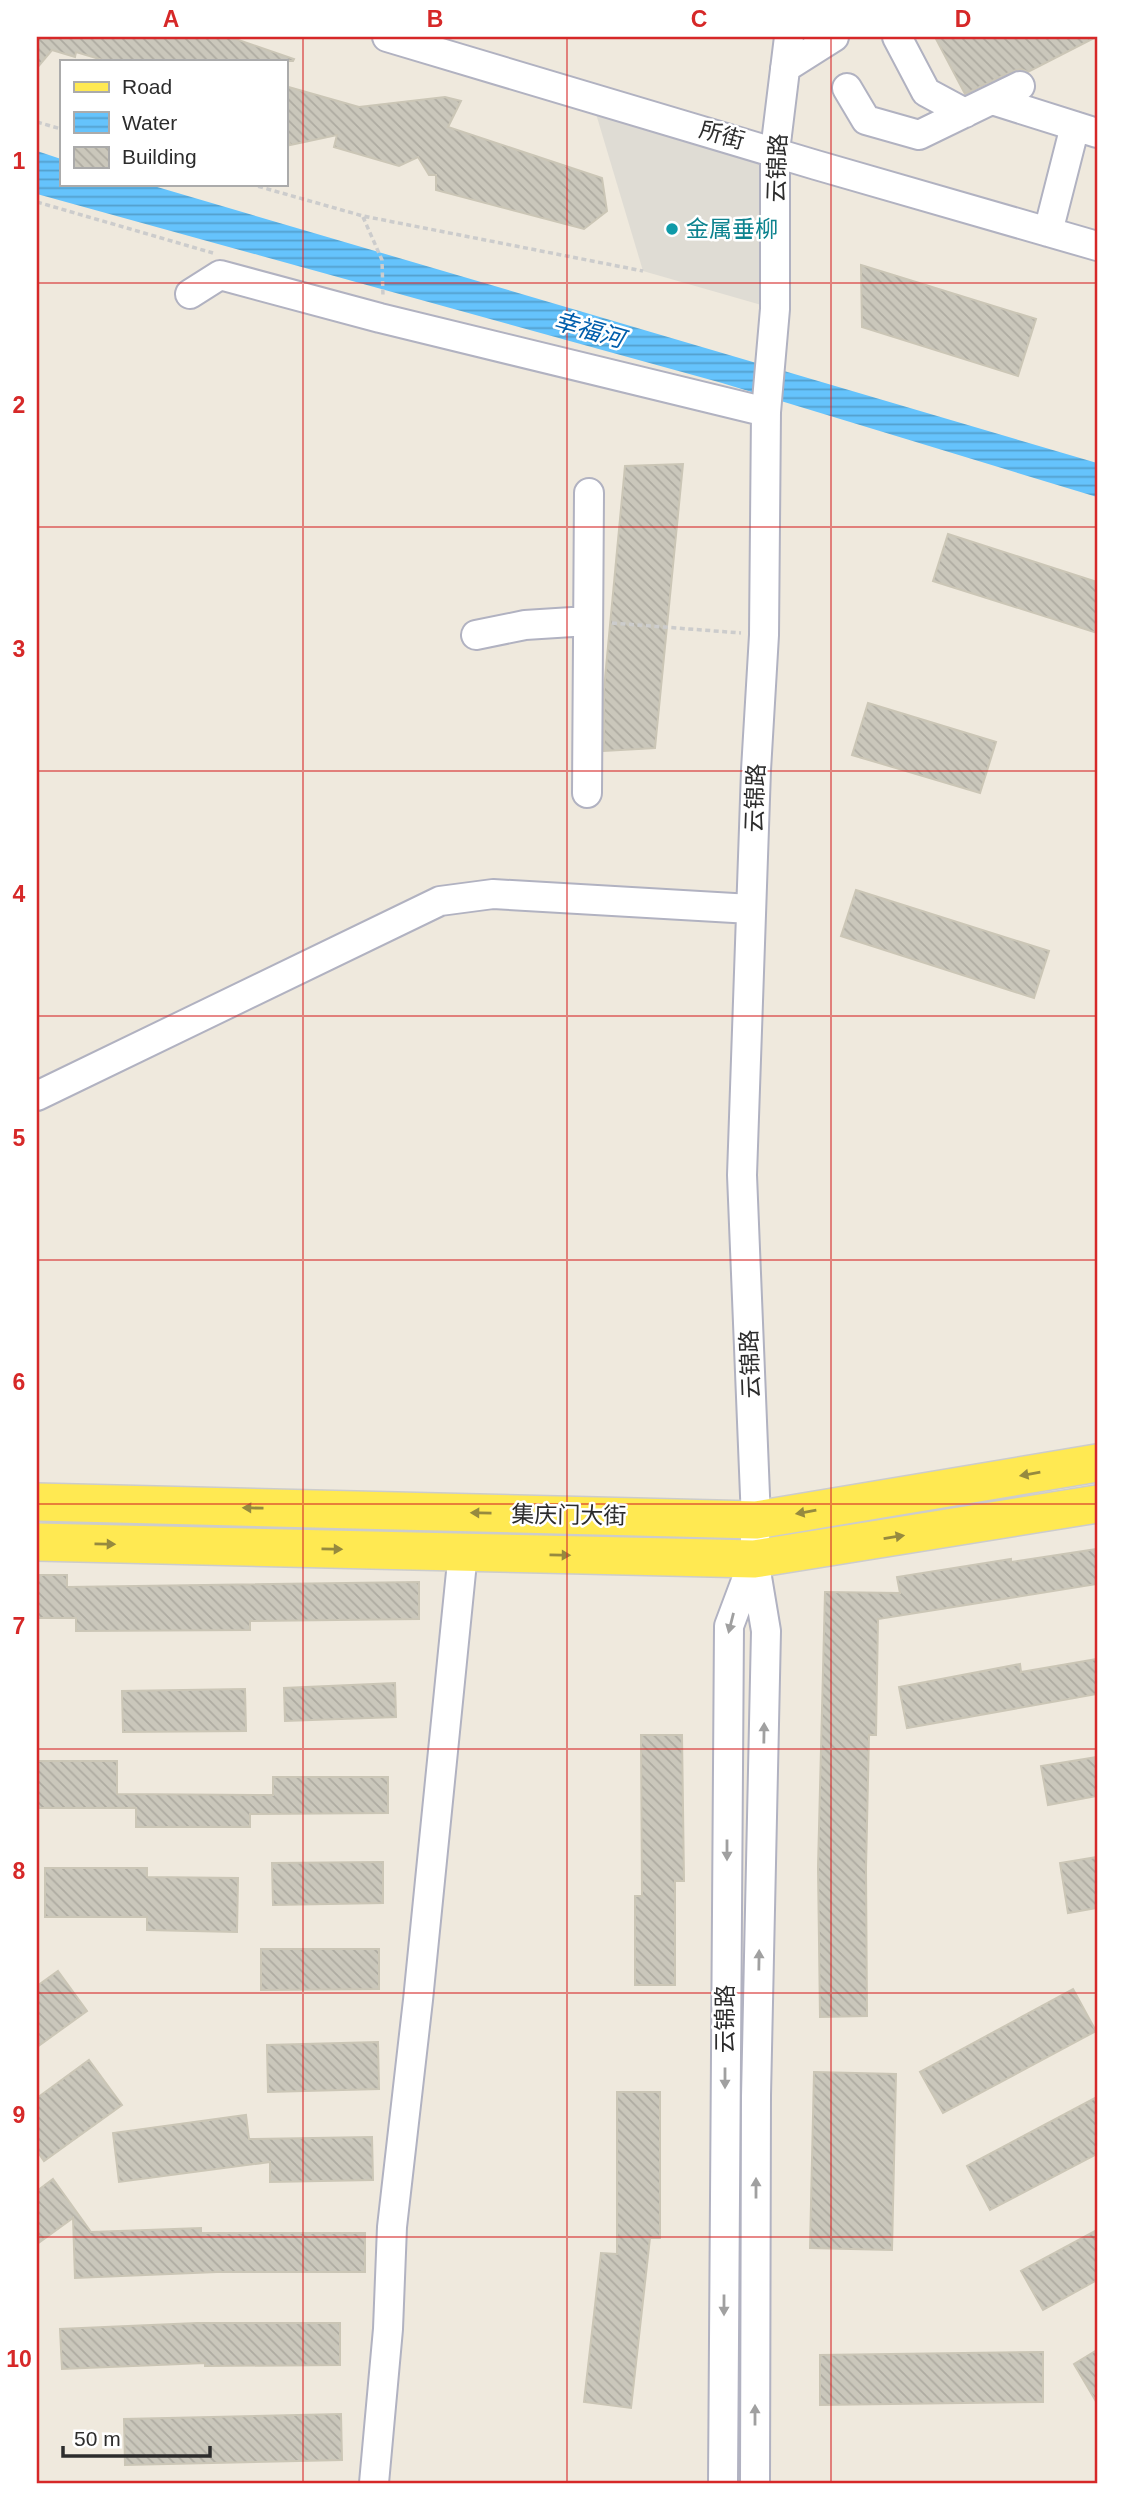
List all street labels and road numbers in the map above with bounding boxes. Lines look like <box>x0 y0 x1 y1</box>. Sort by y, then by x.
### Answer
street label: 所街 <box>696 116 748 154</box>
street label: 云锦路 <box>763 133 791 203</box>
street label: 云锦路 <box>741 763 769 833</box>
street label: 云锦路 <box>736 1329 764 1399</box>
street label: 集庆门大街 <box>511 1501 627 1529</box>
street label: 云锦路 <box>712 1985 738 2054</box>

